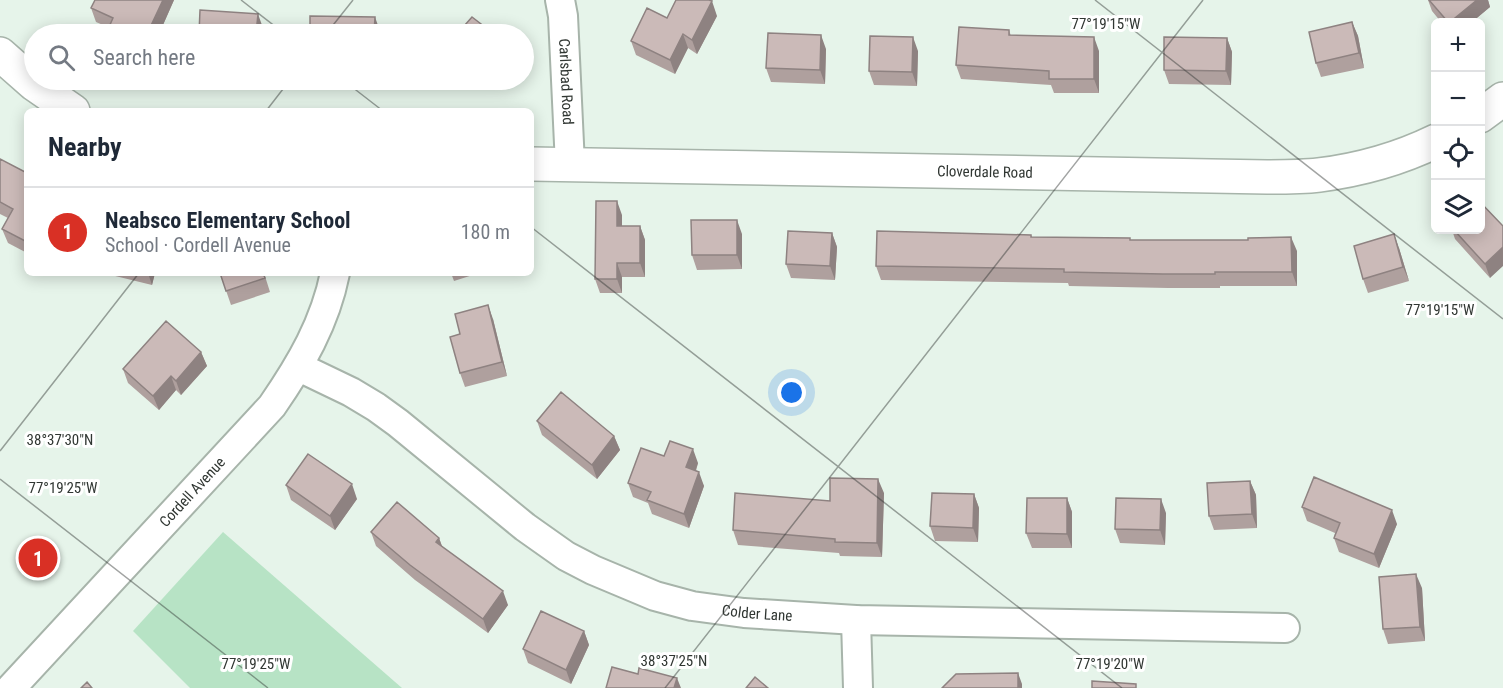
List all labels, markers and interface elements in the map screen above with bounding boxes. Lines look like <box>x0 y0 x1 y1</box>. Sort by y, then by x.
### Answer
text: 77°19'15"W <box>1072 15 1141 33</box>
map controls <box>1431 18 1485 234</box>
button: + <box>1431 18 1485 72</box>
search box <box>24 24 534 90</box>
street label: Carlsbad Road <box>555 38 577 125</box>
icon: search <box>45 41 78 74</box>
text: Search here <box>93 45 195 70</box>
button: − <box>1431 72 1485 126</box>
button: locate <box>1431 126 1485 180</box>
text: Nearby <box>48 132 122 162</box>
street label: Cloverdale Road <box>937 162 1033 182</box>
button: layers <box>1431 180 1485 234</box>
text: Neabsco Elementary School <box>105 208 351 233</box>
text: 1 <box>62 220 73 244</box>
text: 180 m <box>461 220 510 244</box>
text: School · Cordell Avenue <box>105 233 291 257</box>
text: 77°19'15"W <box>1406 301 1475 319</box>
your location <box>777 378 806 407</box>
text: 38°37'30"N <box>27 431 93 449</box>
street label: Cordell Avenue <box>156 453 229 531</box>
text: 77°19'25"W <box>29 479 98 497</box>
pin: 1 <box>18 536 57 580</box>
street label: Colder Lane <box>721 601 793 625</box>
text: 38°37'25"N <box>641 652 707 670</box>
text: 77°19'25"W <box>222 655 291 673</box>
text: 77°19'20"W <box>1076 655 1145 673</box>

